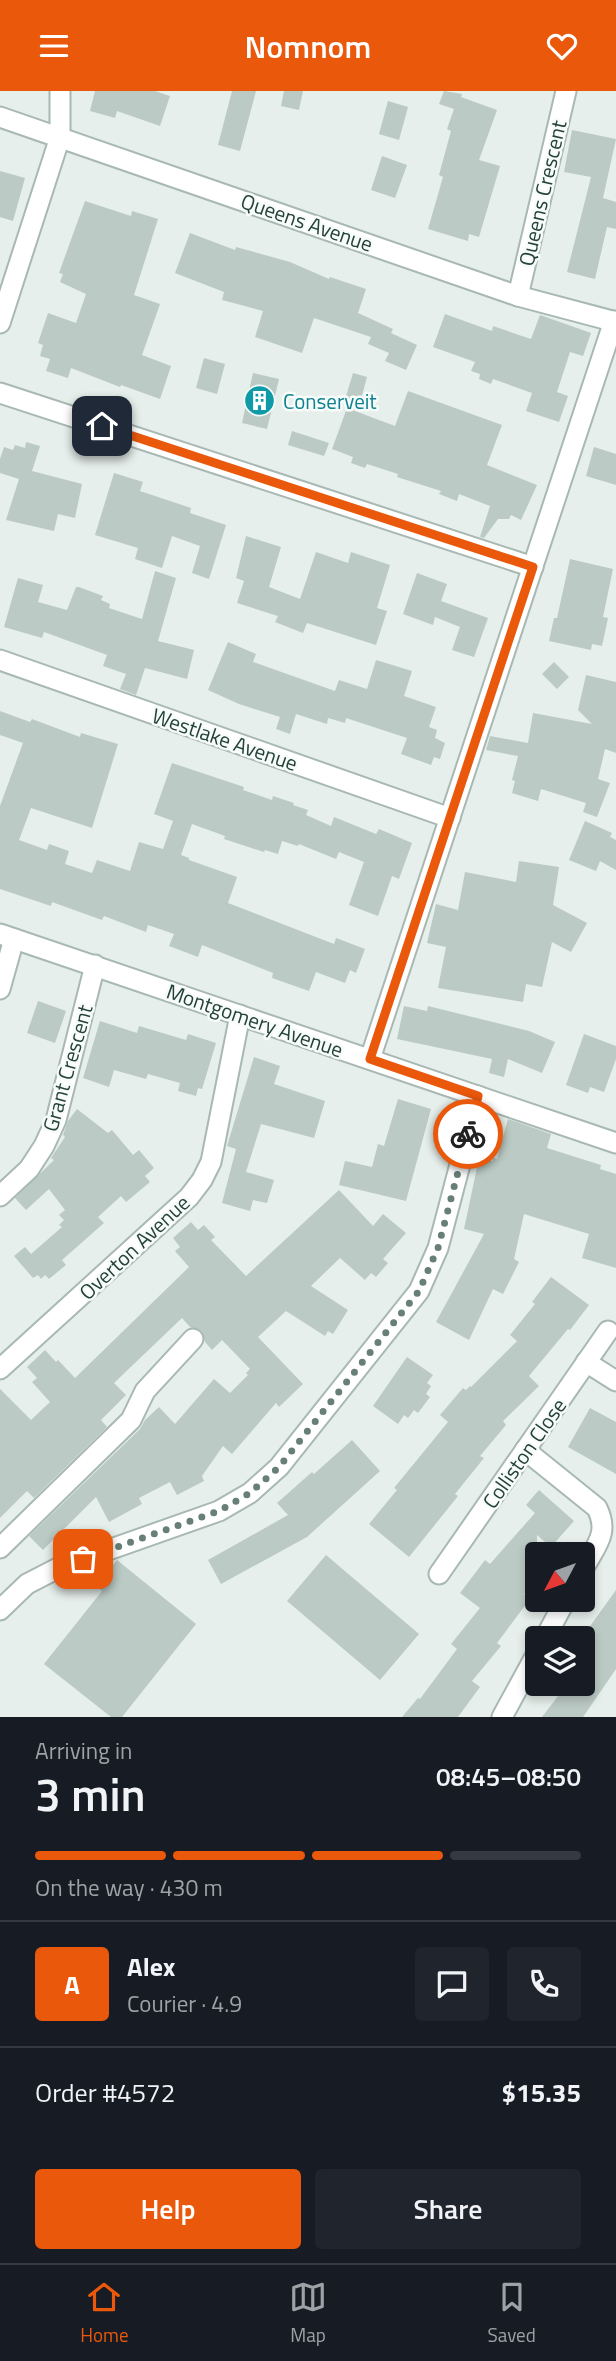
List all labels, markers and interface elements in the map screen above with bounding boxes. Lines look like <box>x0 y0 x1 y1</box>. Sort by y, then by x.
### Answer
text: Nomnom <box>245 22 371 70</box>
icon: menu <box>35 27 73 65</box>
icon: heart <box>543 27 581 65</box>
street label: Queens Crescent <box>510 116 574 269</box>
street label: Queens Avenue <box>237 184 377 260</box>
building icon: Conserveit <box>243 384 277 418</box>
place label: Conserveit <box>283 385 377 417</box>
pin <box>72 396 132 456</box>
icon: home <box>83 407 121 445</box>
street label: Westlake Avenue <box>148 699 302 779</box>
street label: Montgomery Avenue <box>162 975 348 1065</box>
street label: Grant Crescent <box>34 1000 101 1135</box>
courier <box>433 1099 503 1169</box>
icon: bike <box>449 1115 487 1153</box>
street label: Overton Avenue <box>71 1187 197 1307</box>
street label: Colliston Close <box>474 1391 574 1515</box>
pin <box>53 1529 113 1589</box>
icon: bag <box>64 1540 102 1578</box>
north arrow <box>525 1542 595 1612</box>
map controls <box>525 1542 595 1696</box>
button: layers <box>525 1626 595 1696</box>
text: Arriving in <box>35 1733 132 1768</box>
text: 08:45–08:50 <box>436 1757 581 1796</box>
text: 3 min <box>35 1759 146 1829</box>
text: On the way · 430 m <box>35 1870 223 1905</box>
text: Alex <box>127 1947 175 1986</box>
button: chat <box>415 1947 489 2021</box>
button: phone <box>507 1947 581 2021</box>
text: A <box>64 1965 80 2004</box>
text: Courier · 4.9 <box>127 1986 242 2021</box>
text: Order #4572 <box>35 2073 175 2112</box>
text: $15.35 <box>502 2073 581 2112</box>
button: Help <box>35 2169 301 2249</box>
button: Share <box>315 2169 581 2249</box>
tab: Home <box>80 2278 128 2349</box>
tab: Map <box>289 2278 327 2349</box>
tab: Saved <box>487 2278 536 2349</box>

